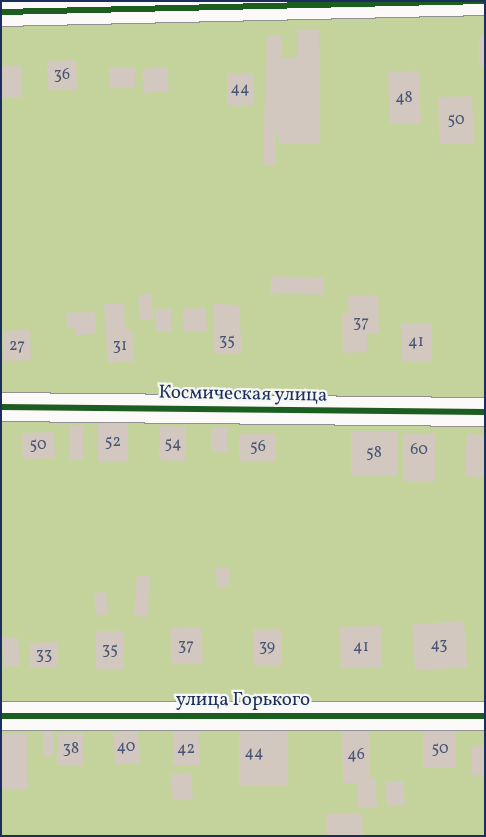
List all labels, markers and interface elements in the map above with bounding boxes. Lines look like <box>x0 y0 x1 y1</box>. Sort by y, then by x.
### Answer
house number: 36 <box>54 65 70 85</box>
house number: 44 <box>230 79 250 99</box>
house number: 48 <box>395 88 413 108</box>
house number: 50 <box>448 110 464 130</box>
house number: 37 <box>353 313 369 333</box>
house number: 35 <box>219 331 235 351</box>
house number: 41 <box>408 332 424 352</box>
house number: 27 <box>9 336 25 356</box>
house number: 31 <box>113 336 127 356</box>
street label: Космическая улица <box>158 382 328 408</box>
house number: 52 <box>105 432 121 452</box>
house number: 54 <box>164 434 182 454</box>
house number: 50 <box>30 435 46 455</box>
house number: 56 <box>250 437 266 457</box>
house number: 60 <box>410 440 428 460</box>
house number: 58 <box>366 443 382 463</box>
house number: 43 <box>430 635 448 655</box>
house number: 37 <box>178 636 194 656</box>
house number: 39 <box>259 637 275 657</box>
house number: 41 <box>353 637 369 657</box>
house number: 35 <box>102 640 118 660</box>
house number: 33 <box>36 645 52 665</box>
street label: улица Горького <box>176 690 310 712</box>
house number: 40 <box>117 737 135 757</box>
house number: 38 <box>63 739 79 759</box>
house number: 42 <box>177 739 195 759</box>
house number: 50 <box>432 739 448 759</box>
house number: 44 <box>244 743 264 763</box>
house number: 46 <box>347 745 365 765</box>

